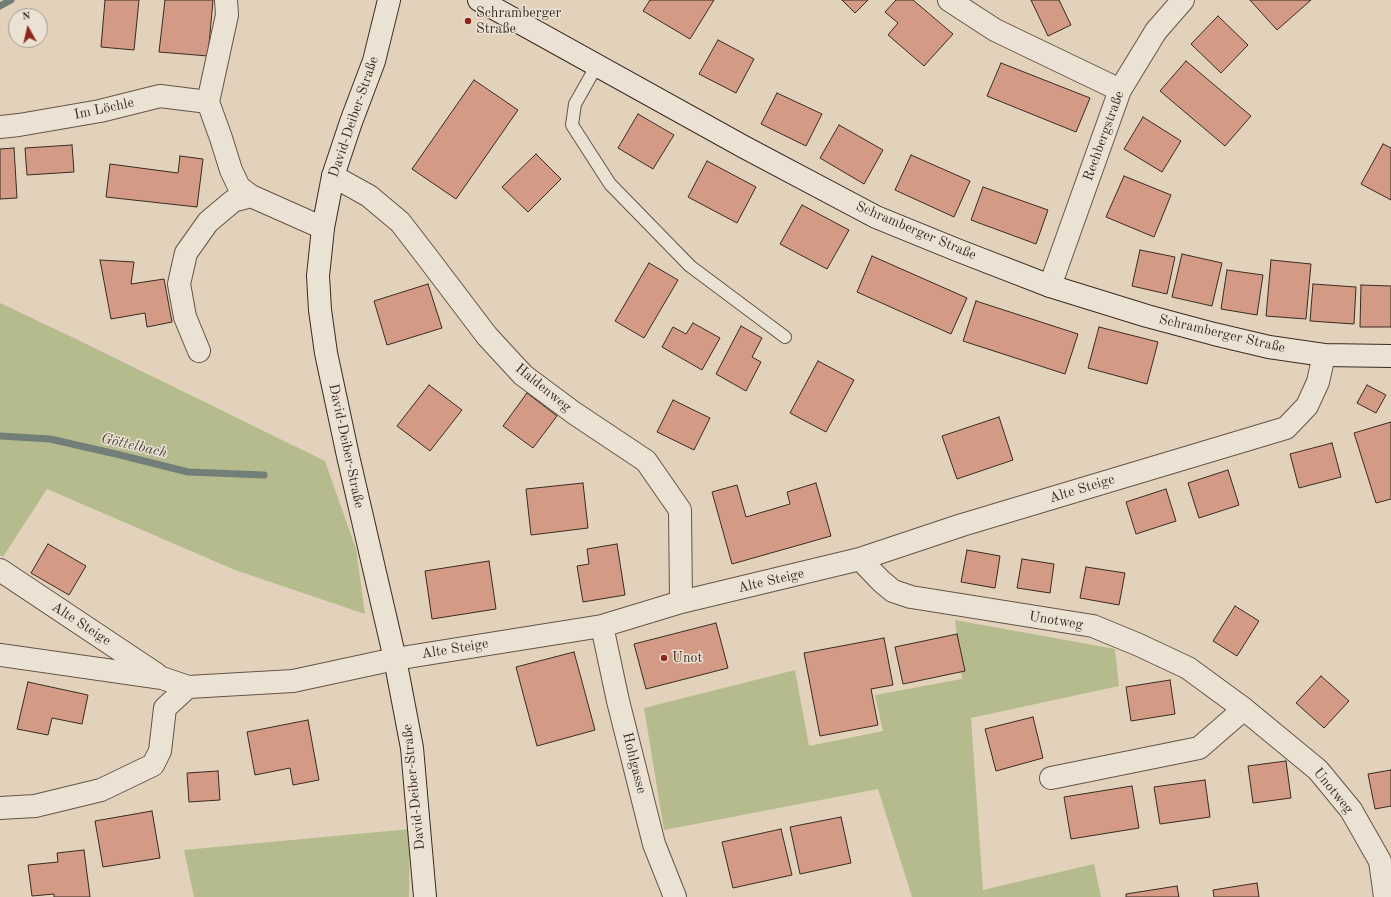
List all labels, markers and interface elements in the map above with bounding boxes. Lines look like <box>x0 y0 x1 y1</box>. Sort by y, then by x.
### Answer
place label: Schramberger Straße <box>476 5 561 38</box>
north arrow <box>8 8 48 48</box>
text: N <box>21 11 31 23</box>
marker: Schramberger Straße <box>463 16 473 26</box>
street label: David-Deiber-Straße <box>325 54 383 180</box>
street label: Rechbergstraße <box>1080 89 1128 183</box>
street label: Im Löchle <box>73 94 135 124</box>
street label: Schramberger Straße <box>853 198 979 264</box>
street label: Schramberger Straße <box>1157 311 1287 357</box>
street label: Haldenweg <box>512 360 574 416</box>
street label: David-Deiber-Straße <box>325 382 367 510</box>
water label: Göttelbach <box>99 430 169 462</box>
street label: Alte Steige <box>1047 471 1117 507</box>
street label: Alte Steige <box>736 565 806 597</box>
street label: Alte Steige <box>48 599 114 649</box>
street label: Unotweg <box>1028 608 1084 634</box>
street label: Alte Steige <box>420 635 490 663</box>
place label: Unot <box>672 650 702 666</box>
marker: Unot <box>659 653 669 663</box>
street label: David-Deiber-Straße <box>399 723 429 851</box>
street label: Hohlgasse <box>618 731 650 795</box>
street label: Unotweg <box>1309 765 1357 817</box>

